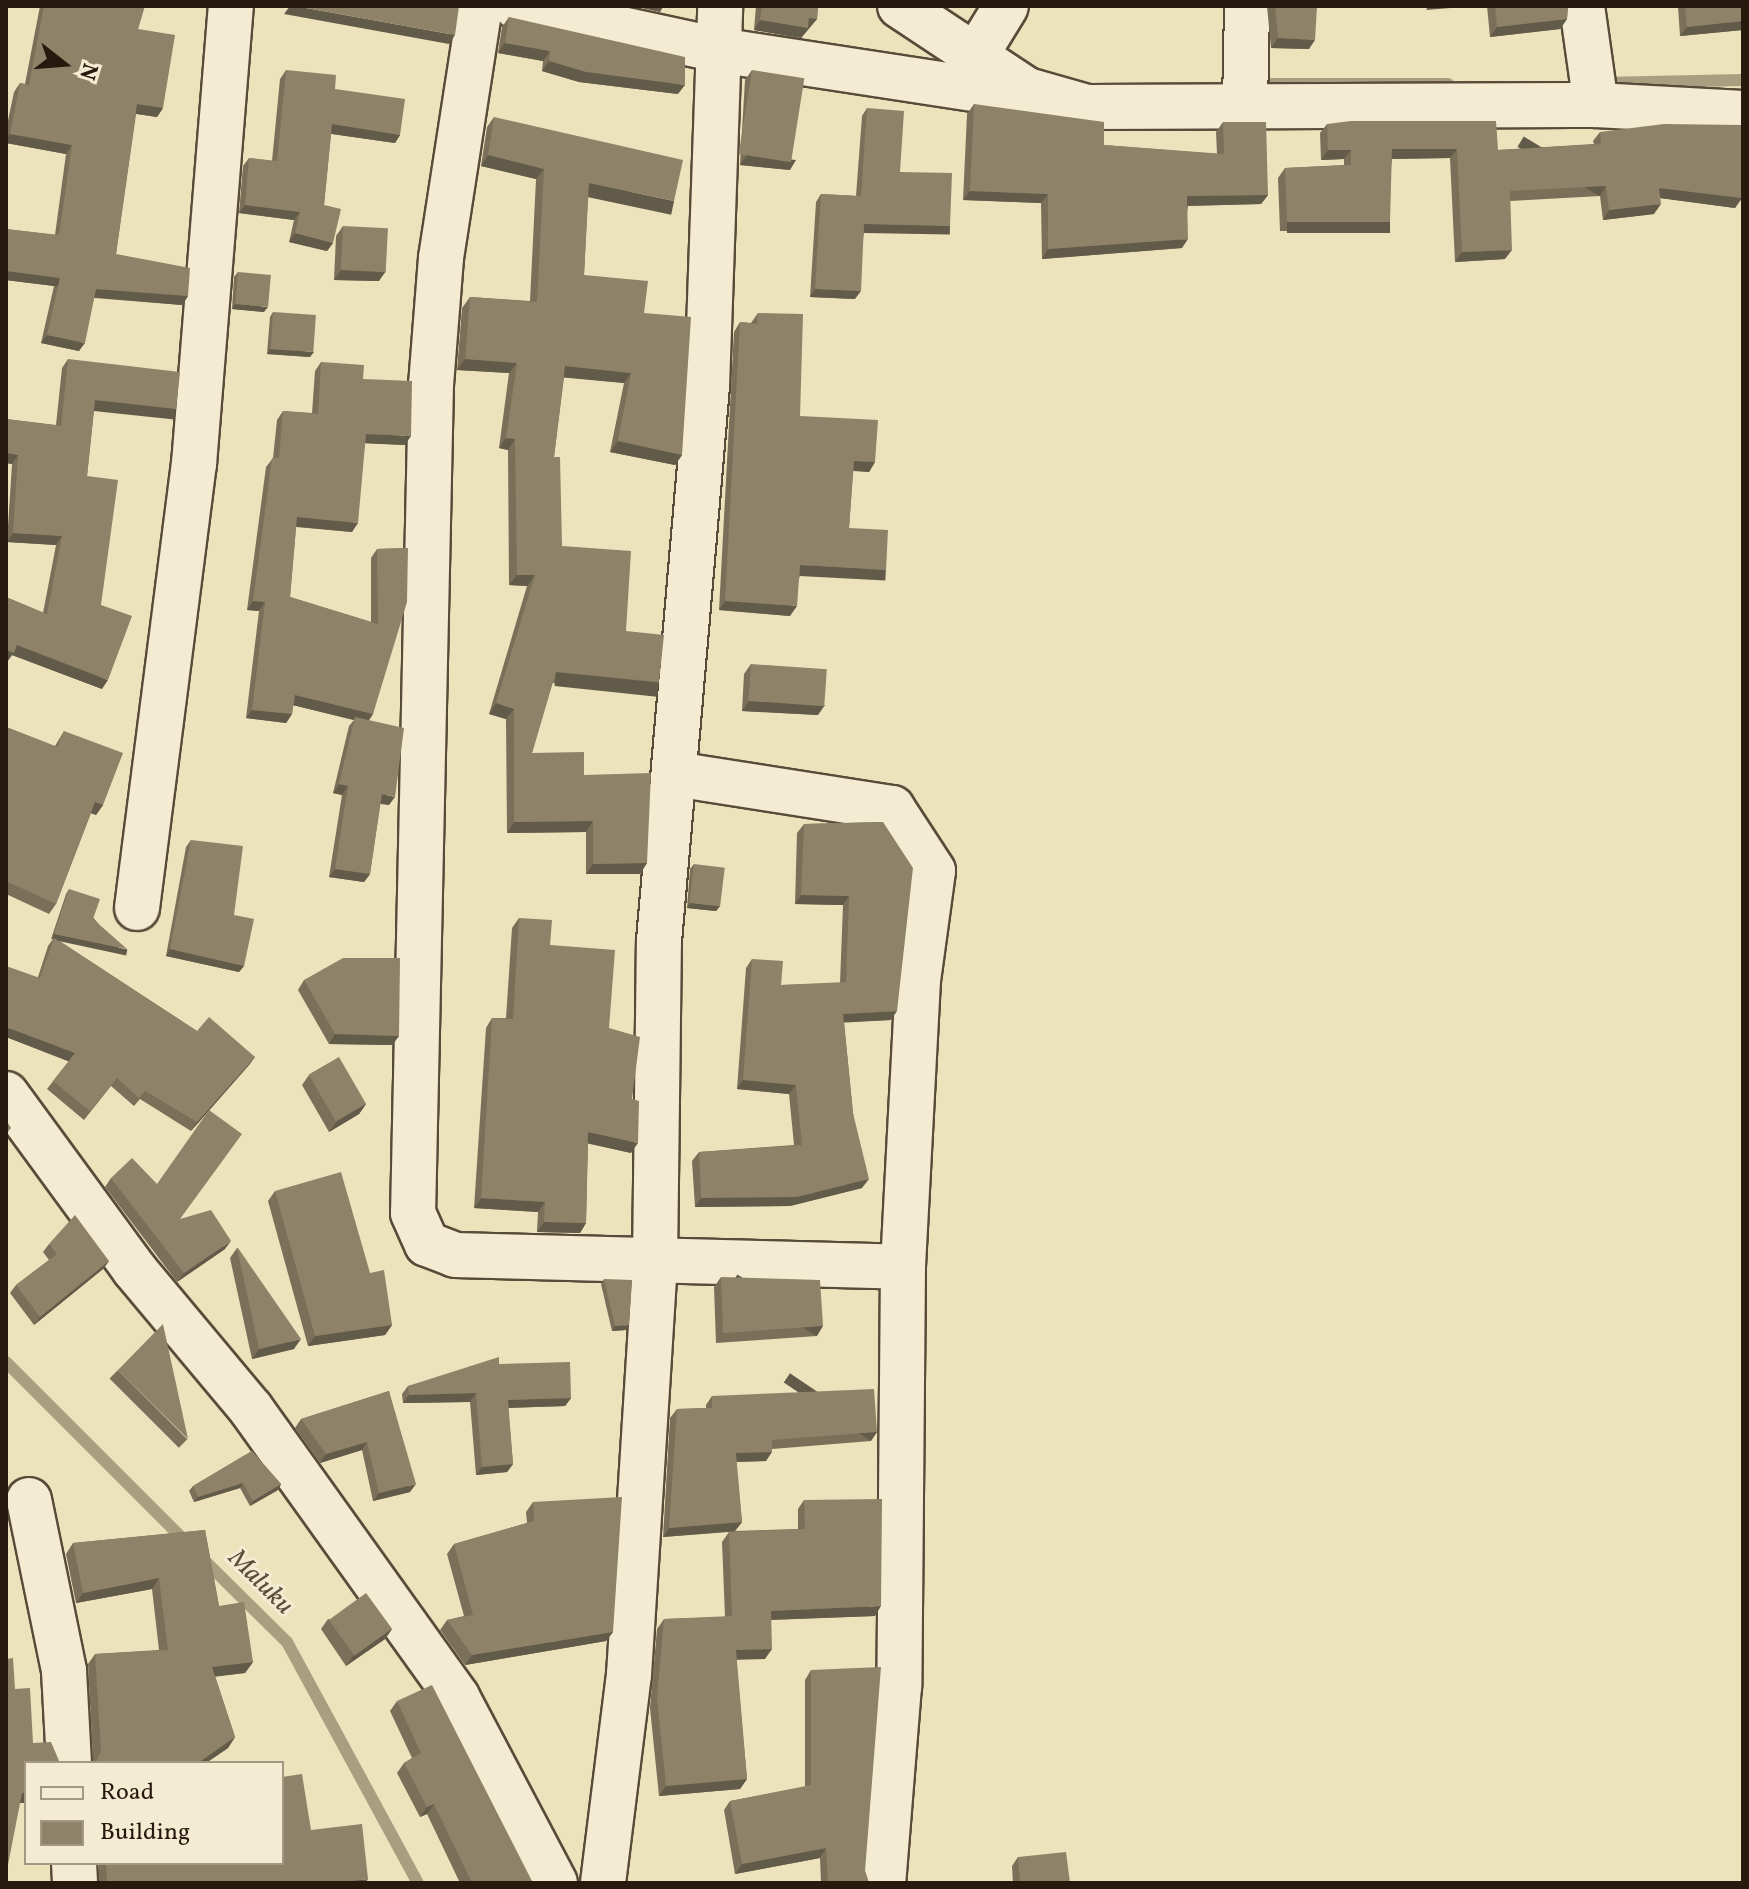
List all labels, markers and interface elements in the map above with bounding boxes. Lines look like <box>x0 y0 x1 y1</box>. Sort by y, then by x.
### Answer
north arrow <box>24 24 104 104</box>
text: N <box>70 59 105 83</box>
water label: Maluku <box>221 1544 299 1622</box>
legend <box>24 1761 284 1865</box>
text: Road <box>100 1776 154 1810</box>
text: Building <box>100 1816 190 1850</box>

